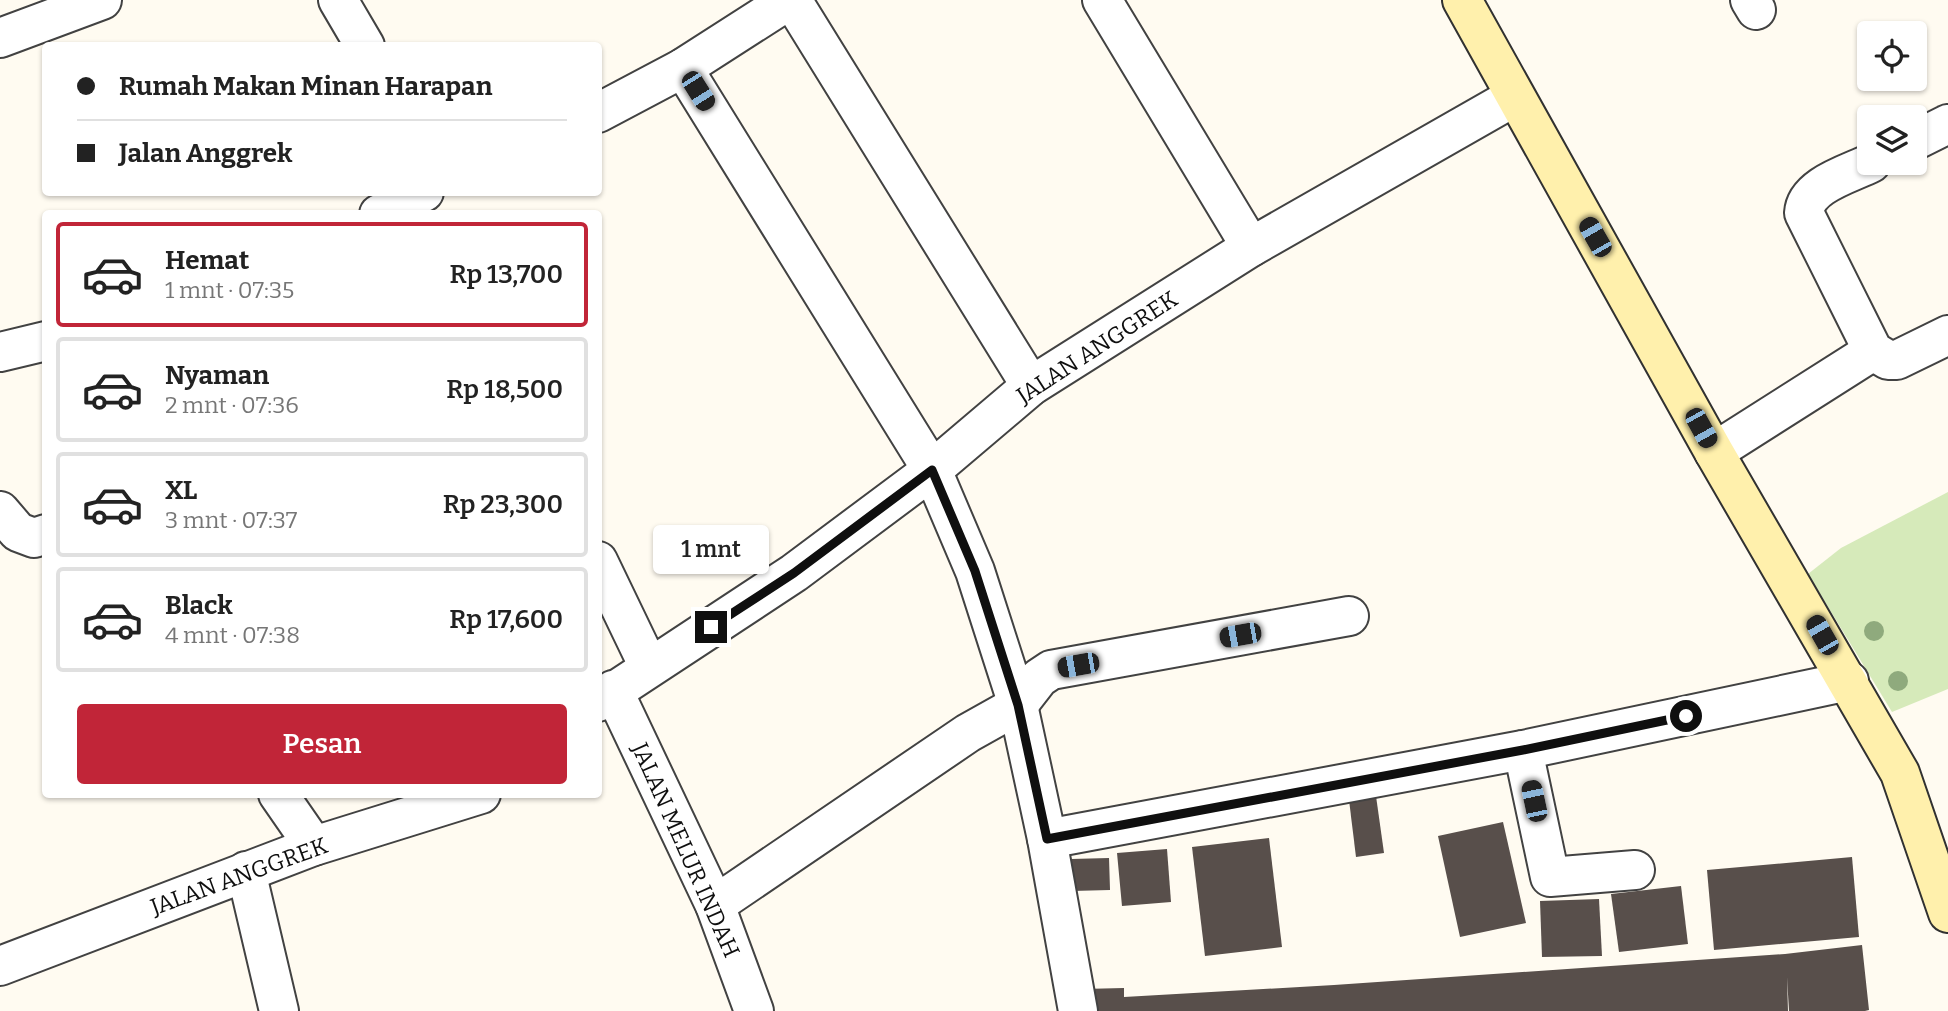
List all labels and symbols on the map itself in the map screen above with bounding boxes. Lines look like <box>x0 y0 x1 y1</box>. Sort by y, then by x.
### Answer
car <box>678 68 719 114</box>
car <box>1576 214 1615 260</box>
street label: JALAN ANGGREK <box>1010 285 1183 410</box>
car <box>1682 405 1721 451</box>
callout: 1 mnt <box>653 526 769 574</box>
route end <box>695 611 727 643</box>
car <box>1803 612 1842 658</box>
car <box>1218 621 1263 649</box>
car <box>1056 651 1101 679</box>
route start <box>1670 700 1702 732</box>
street label: JALAN MELUR INDAH <box>626 737 746 962</box>
car <box>1520 778 1549 824</box>
street label: JALAN ANGGREK <box>146 831 331 921</box>

